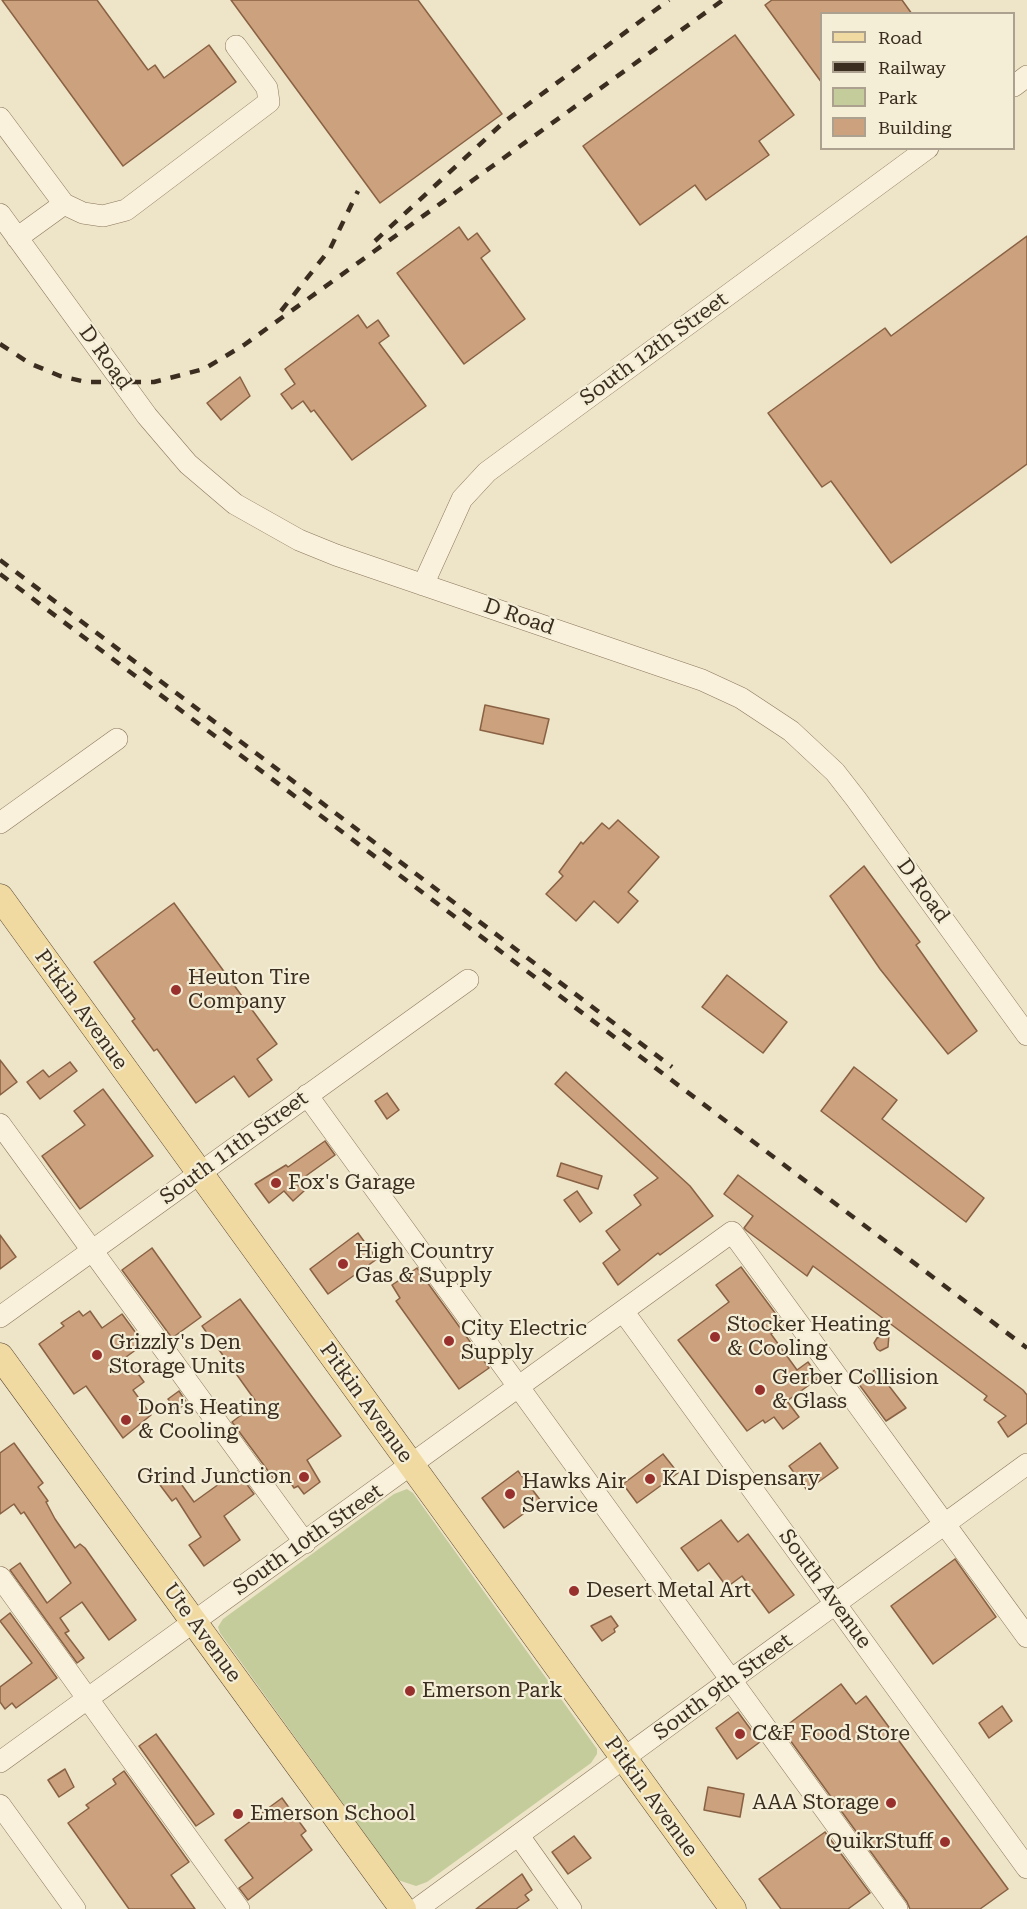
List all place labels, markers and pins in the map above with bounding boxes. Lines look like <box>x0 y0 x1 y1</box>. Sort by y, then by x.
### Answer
place label: Heuton Tire Company <box>188 965 310 1015</box>
marker: Heuton Tire Company <box>169 983 183 997</box>
place label: Fox's Garage <box>288 1170 415 1196</box>
marker: Fox's Garage <box>269 1176 283 1190</box>
place label: High Country Gas & Supply <box>355 1239 494 1289</box>
marker: High Country Gas & Supply <box>336 1257 350 1271</box>
place label: Stocker Heating & Cooling <box>727 1312 890 1362</box>
place label: City Electric Supply <box>461 1316 587 1366</box>
place label: Grizzly's Den Storage Units <box>109 1330 245 1380</box>
marker: Stocker Heating & Cooling <box>708 1330 722 1344</box>
marker: City Electric Supply <box>442 1334 456 1348</box>
marker: Grizzly's Den Storage Units <box>90 1348 104 1362</box>
place label: Gerber Collision & Glass <box>772 1365 939 1415</box>
marker: Gerber Collision & Glass <box>753 1383 767 1397</box>
place label: Don's Heating & Cooling <box>138 1395 279 1445</box>
marker: Don's Heating & Cooling <box>119 1413 133 1427</box>
place label: Grind Junction <box>137 1464 292 1490</box>
place label: KAI Dispensary <box>662 1466 820 1492</box>
place label: Hawks Air Service <box>522 1469 626 1519</box>
marker: Grind Junction <box>297 1470 311 1484</box>
marker: KAI Dispensary <box>643 1472 657 1486</box>
marker: Hawks Air Service <box>503 1487 517 1501</box>
place label: Desert Metal Art <box>586 1578 751 1604</box>
marker: Desert Metal Art <box>567 1584 581 1598</box>
place label: Emerson Park <box>422 1678 563 1704</box>
marker: Emerson Park <box>403 1684 417 1698</box>
place label: C&F Food Store <box>752 1721 910 1747</box>
marker: C&F Food Store <box>733 1727 747 1741</box>
place label: AAA Storage <box>752 1790 879 1816</box>
marker: AAA Storage <box>884 1796 898 1810</box>
place label: Emerson School <box>250 1801 415 1827</box>
marker: Emerson School <box>231 1807 245 1821</box>
place label: QuikrStuff <box>825 1829 933 1855</box>
marker: QuikrStuff <box>938 1835 952 1849</box>

